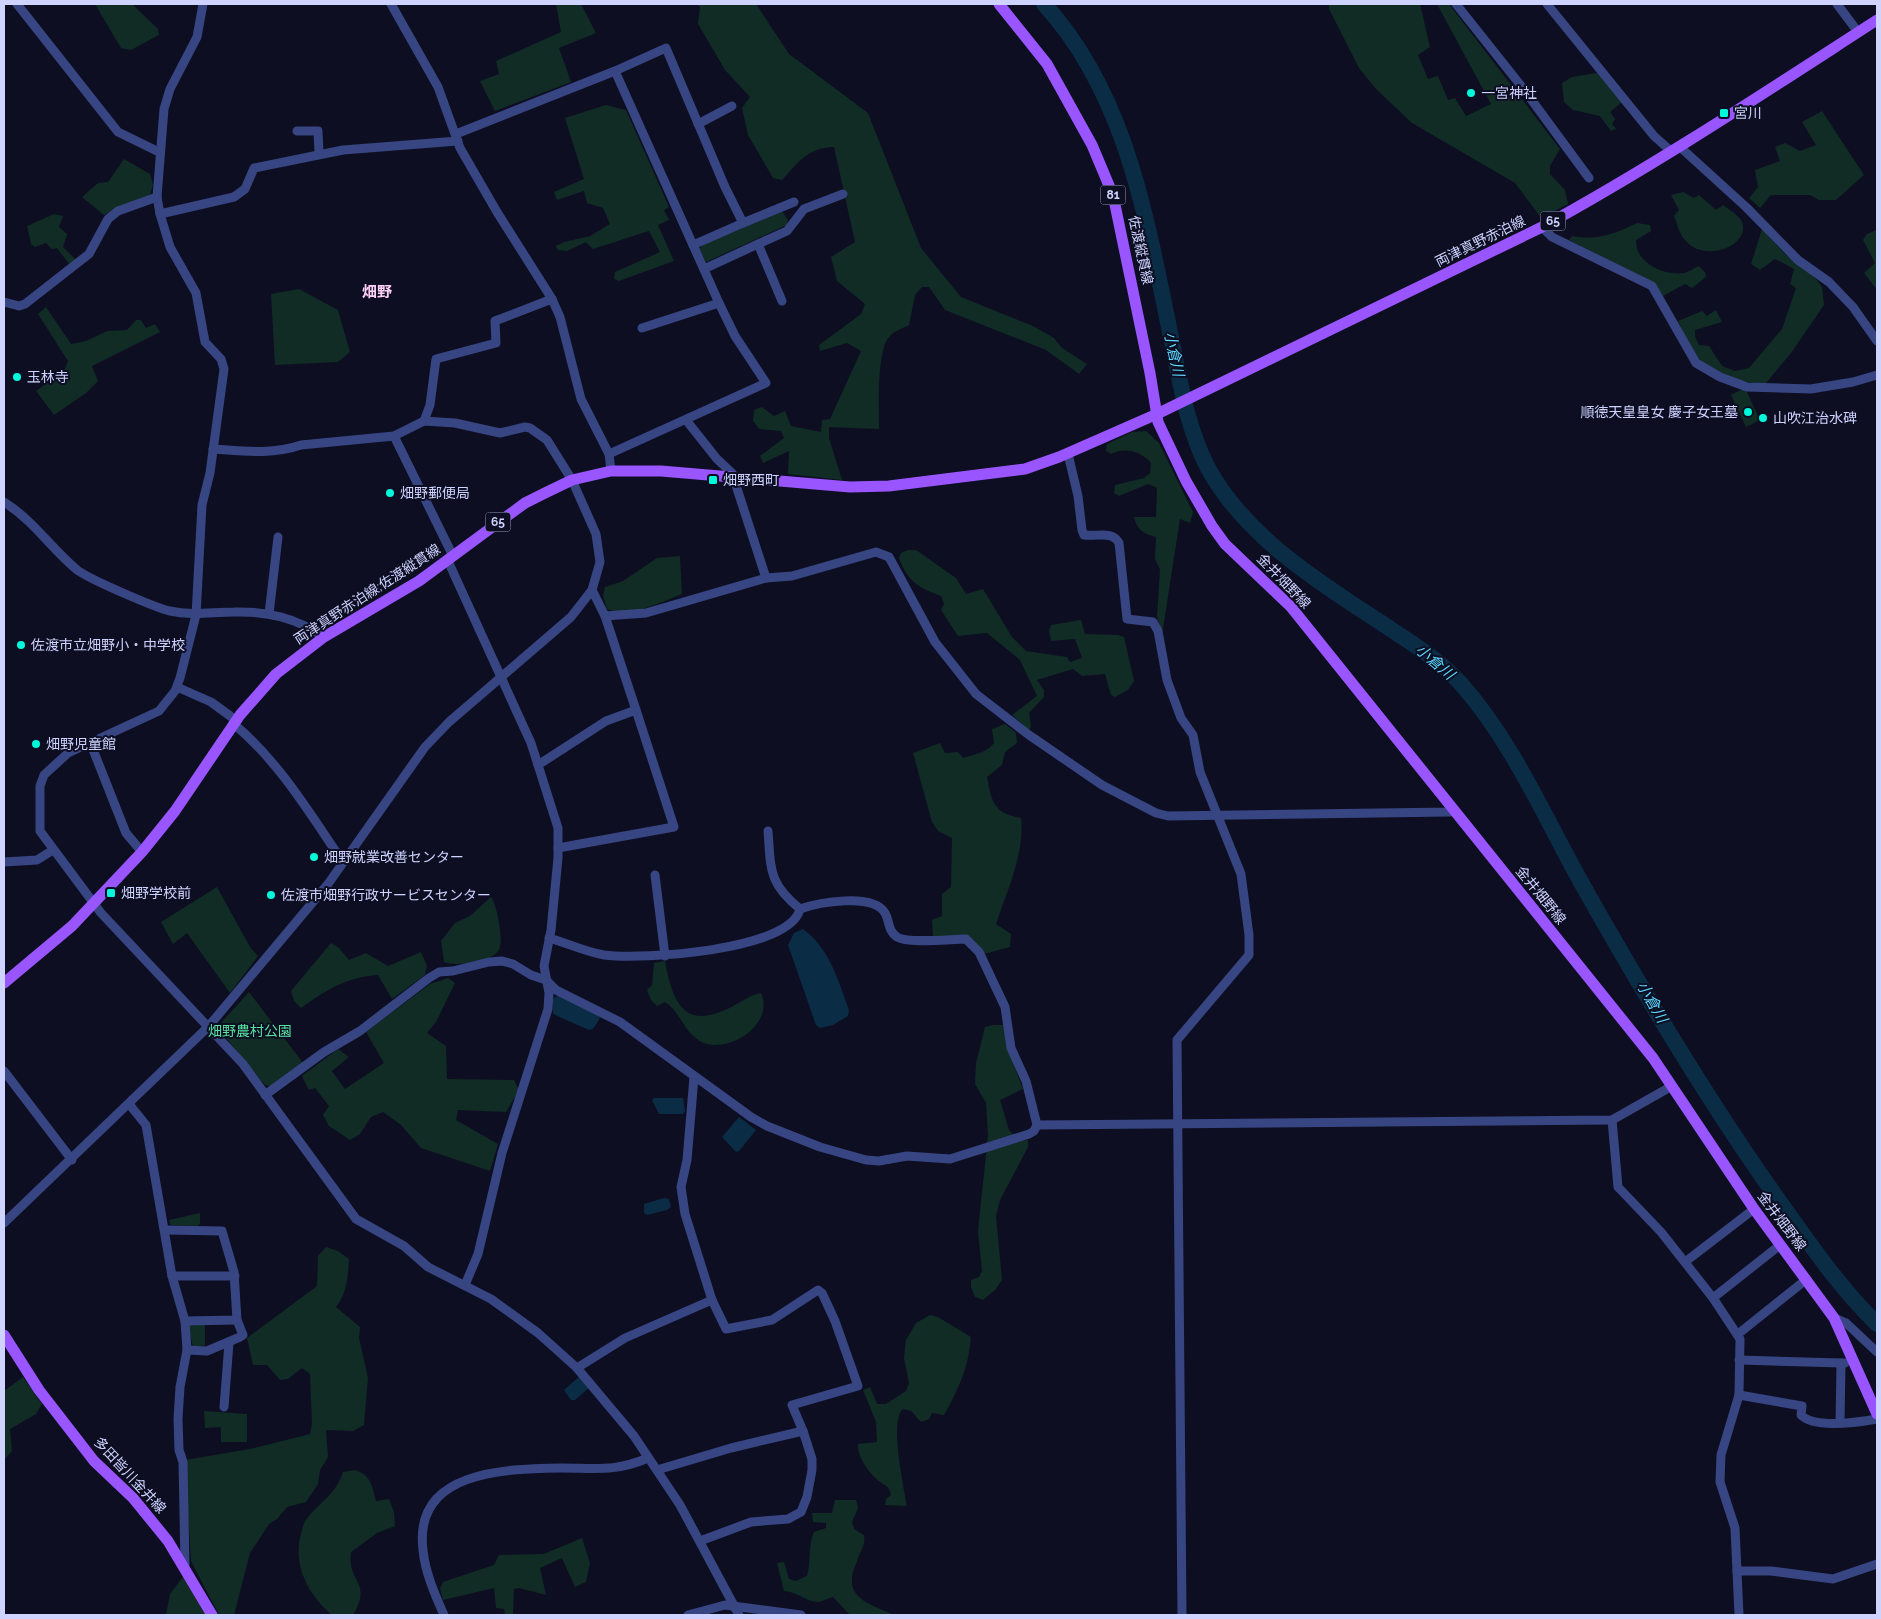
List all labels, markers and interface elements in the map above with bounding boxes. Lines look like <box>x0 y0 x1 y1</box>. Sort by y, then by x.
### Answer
place label: 一宮神社 <box>1481 85 1537 101</box>
marker: 一宮神社 <box>1465 87 1477 99</box>
place label: 宮川 <box>1734 105 1762 121</box>
marker: 宮川 <box>1718 107 1730 119</box>
road number: 81 <box>1100 186 1126 204</box>
street label: 両津真野赤泊線 <box>1432 212 1528 270</box>
road number: 65 <box>1540 212 1566 230</box>
street label: 佐渡縦貫線 <box>1126 214 1156 286</box>
district label: 畑野 <box>362 283 392 301</box>
water label: 小倉川 <box>1161 330 1188 380</box>
place label: 玉林寺 <box>27 369 69 385</box>
marker: 玉林寺 <box>11 371 23 383</box>
place label: 順徳天皇皇女 慶子女王墓 <box>1580 404 1738 420</box>
marker: 順徳天皇皇女 慶子女王墓 <box>1742 406 1754 418</box>
place label: 山吹江治水碑 <box>1773 410 1857 426</box>
marker: 山吹江治水碑 <box>1757 412 1769 424</box>
place label: 畑野西町 <box>723 472 779 488</box>
marker: 畑野西町 <box>707 474 719 486</box>
place label: 畑野郵便局 <box>400 485 470 501</box>
marker: 畑野郵便局 <box>384 487 396 499</box>
road number: 65 <box>486 512 510 532</box>
street label: 両津真野赤泊線;佐渡縦貫線 <box>291 541 443 647</box>
street label: 金井畑野線 <box>1254 550 1314 612</box>
place label: 佐渡市立畑野小・中学校 <box>31 637 185 653</box>
marker: 佐渡市立畑野小・中学校 <box>15 639 27 651</box>
water label: 小倉川 <box>1412 641 1460 685</box>
place label: 畑野児童館 <box>46 736 116 752</box>
marker: 畑野児童館 <box>30 738 42 750</box>
place label: 畑野就業改善センター <box>324 849 464 865</box>
marker: 畑野就業改善センター <box>308 851 320 863</box>
street label: 金井畑野線 <box>1513 863 1569 927</box>
place label: 畑野学校前 <box>121 885 191 901</box>
marker: 畑野学校前 <box>105 887 117 899</box>
place label: 佐渡市畑野行政サービスセンター <box>281 887 491 903</box>
marker: 佐渡市畑野行政サービスセンター <box>265 889 277 901</box>
water label: 小倉川 <box>1633 978 1672 1028</box>
park label: 畑野農村公園 <box>208 1023 292 1039</box>
street label: 金井畑野線 <box>1755 1188 1809 1254</box>
street label: 多田皆川金井線 <box>91 1434 169 1516</box>

